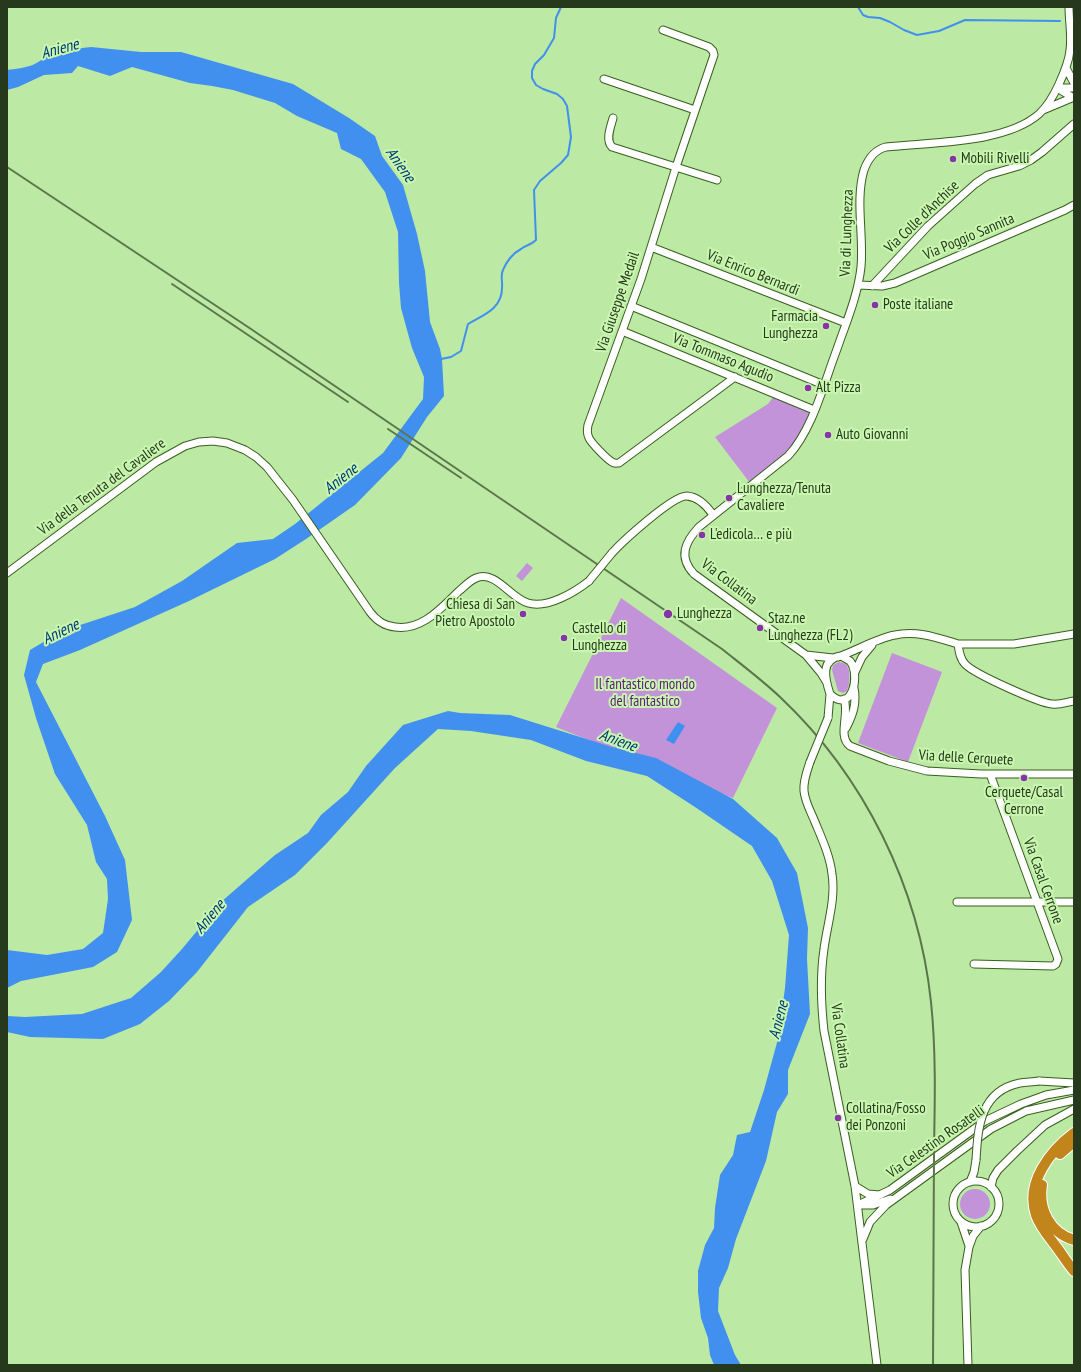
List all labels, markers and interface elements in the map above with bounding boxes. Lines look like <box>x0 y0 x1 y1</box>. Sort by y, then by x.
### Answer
water label: Aniene <box>39 35 81 63</box>
water label: Aniene <box>381 144 419 186</box>
place label: Mobili Rivelli <box>961 150 1029 168</box>
marker: Mobili Rivelli <box>948 154 958 164</box>
street label: Via Colle d'Anchise <box>881 177 963 257</box>
street label: Via di Lunghezza <box>836 189 858 277</box>
street label: Via Poggio Sannita <box>921 210 1017 264</box>
street label: Via Enrico Bernardi <box>704 246 802 300</box>
street label: Via Giuseppe Medail <box>592 249 644 355</box>
place label: Poste italiane <box>883 296 953 314</box>
marker: Poste italiane <box>870 300 880 310</box>
place label: Farmacia Lunghezza <box>763 308 818 343</box>
marker: Farmacia Lunghezza <box>821 321 831 331</box>
street label: Via Tommaso Agudio <box>670 330 776 386</box>
place label: Alt Pizza <box>816 379 861 397</box>
marker: Alt Pizza <box>803 383 813 393</box>
place label: Auto Giovanni <box>836 426 908 444</box>
marker: Auto Giovanni <box>823 430 833 440</box>
street label: Via della Tenuta del Cavaliere <box>35 435 169 539</box>
water label: Aniene <box>320 459 362 499</box>
place label: Lunghezza/Tenuta Cavaliere <box>737 480 831 515</box>
marker: Lunghezza/Tenuta Cavaliere <box>724 493 734 503</box>
place label: L'edicola… e più <box>710 526 792 544</box>
marker: L'edicola… e più <box>697 530 707 540</box>
street label: Via Collatina <box>698 555 760 609</box>
place label: Chiesa di San Pietro Apostolo <box>435 596 515 631</box>
place label: Lunghezza <box>677 605 732 623</box>
marker: Lunghezza <box>662 608 674 620</box>
marker: Chiesa di San Pietro Apostolo <box>518 609 528 619</box>
place label: Staz.ne Lunghezza (FL2) <box>768 610 852 645</box>
water label: Aniene <box>40 615 82 649</box>
place label: Castello di Lunghezza <box>572 620 627 655</box>
marker: Staz.ne Lunghezza (FL2) <box>755 623 765 633</box>
marker: Castello di Lunghezza <box>559 633 569 643</box>
park label: Il fantastico mondo del fantastico <box>595 676 695 711</box>
water label: Aniene <box>597 725 639 757</box>
street label: Via delle Cerquete <box>918 747 1014 769</box>
marker: Cerquete/Casal Cerrone <box>1019 773 1029 783</box>
place label: Cerquete/Casal Cerrone <box>985 784 1063 819</box>
street label: Via Casal Cerrone <box>1019 836 1067 926</box>
water label: Aniene <box>190 896 230 938</box>
water label: Aniene <box>765 999 793 1041</box>
street label: Via Collatina <box>827 1002 853 1070</box>
place label: Collatina/Fosso dei Ponzoni <box>846 1100 926 1135</box>
street label: Via Celestino Rosatelli <box>884 1102 988 1182</box>
marker: Collatina/Fosso dei Ponzoni <box>833 1113 843 1123</box>

